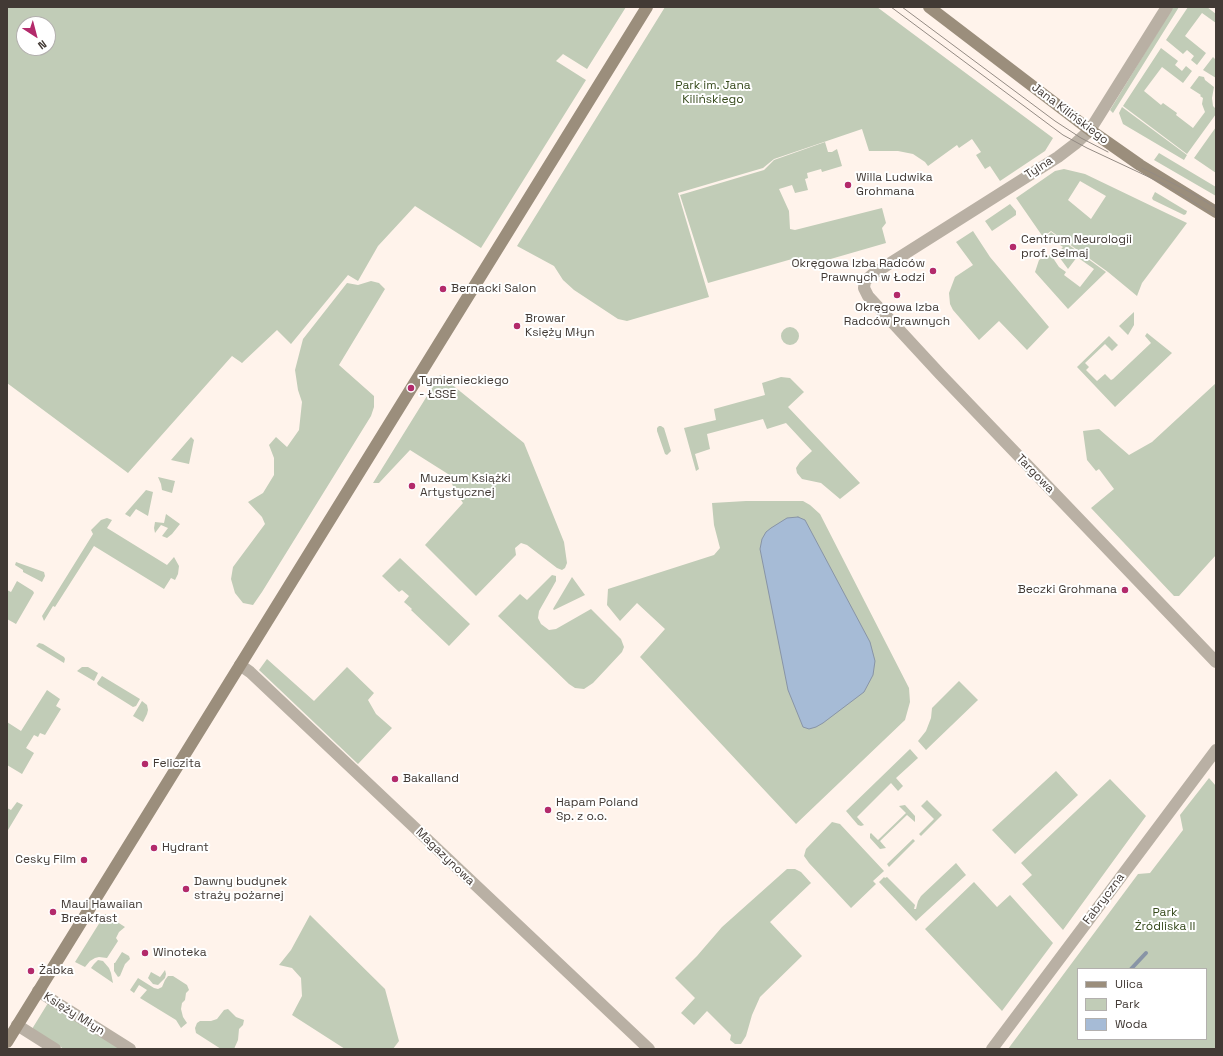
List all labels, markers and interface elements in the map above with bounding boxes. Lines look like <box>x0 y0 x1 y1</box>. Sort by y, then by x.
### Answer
north arrow <box>16 16 56 56</box>
text: N <box>35 37 50 53</box>
park label: Park im. Jana Kilińskiego <box>675 79 751 107</box>
street label: Jana Kilińskiego <box>1029 80 1111 148</box>
street label: Tylna <box>1022 154 1056 182</box>
place label: Willa Ludwika Grohmana <box>856 171 933 199</box>
marker: Willa Ludwika Grohmana <box>843 180 853 190</box>
place label: Centrum Neurologii prof. Selmaj <box>1021 233 1132 261</box>
marker: Centrum Neurologii prof. Selmaj <box>1008 242 1018 252</box>
place label: Okręgowa Izba Radców Prawnych w Łodzi <box>792 257 925 285</box>
marker: Okręgowa Izba Radców Prawnych w Łodzi <box>928 266 938 276</box>
place label: Bernacki Salon <box>451 282 536 296</box>
marker: Bernacki Salon <box>438 284 448 294</box>
marker: Okręgowa Izba Radców Prawnych <box>892 290 902 300</box>
place label: Okręgowa Izba Radców Prawnych <box>844 301 950 329</box>
place label: Browar Księży Młyn <box>525 312 595 340</box>
marker: Browar Księży Młyn <box>512 321 522 331</box>
place label: Tymienieckiego - ŁSSE <box>419 374 509 402</box>
marker: Tymienieckiego - ŁSSE <box>406 383 416 393</box>
street label: Targowa <box>1013 452 1057 496</box>
place label: Muzeum Książki Artystycznej <box>420 472 511 500</box>
marker: Muzeum Książki Artystycznej <box>407 481 417 491</box>
place label: Beczki Grohmana <box>1018 583 1117 597</box>
marker: Beczki Grohmana <box>1120 585 1130 595</box>
place label: Feliczita <box>153 757 201 771</box>
marker: Feliczita <box>140 759 150 769</box>
place label: Bakalland <box>403 772 459 786</box>
marker: Bakalland <box>390 774 400 784</box>
place label: Hapam Poland Sp. z o.o. <box>556 796 638 824</box>
marker: Hapam Poland Sp. z o.o. <box>543 805 553 815</box>
street label: Magazynowa <box>413 825 477 889</box>
place label: Hydrant <box>162 841 209 855</box>
marker: Hydrant <box>149 843 159 853</box>
place label: Cesky Film <box>15 853 76 867</box>
marker: Cesky Film <box>79 855 89 865</box>
street label: Fabryczna <box>1080 871 1128 927</box>
place label: Dawny budynek straży pożarnej <box>194 875 287 903</box>
marker: Dawny budynek straży pożarnej <box>181 884 191 894</box>
place label: Maui Hawaiian Breakfast <box>61 898 143 926</box>
park label: Park Źródliska II <box>1135 906 1195 934</box>
marker: Maui Hawaiian Breakfast <box>48 907 58 917</box>
place label: Winoteka <box>153 946 207 960</box>
marker: Winoteka <box>140 948 150 958</box>
place label: Żabka <box>39 964 74 978</box>
marker: Żabka <box>26 966 36 976</box>
legend <box>1077 968 1207 1040</box>
text: Ulica <box>1115 976 1143 992</box>
street label: Księży Młyn <box>41 989 107 1039</box>
text: Park <box>1115 996 1140 1012</box>
text: Woda <box>1115 1016 1147 1032</box>

